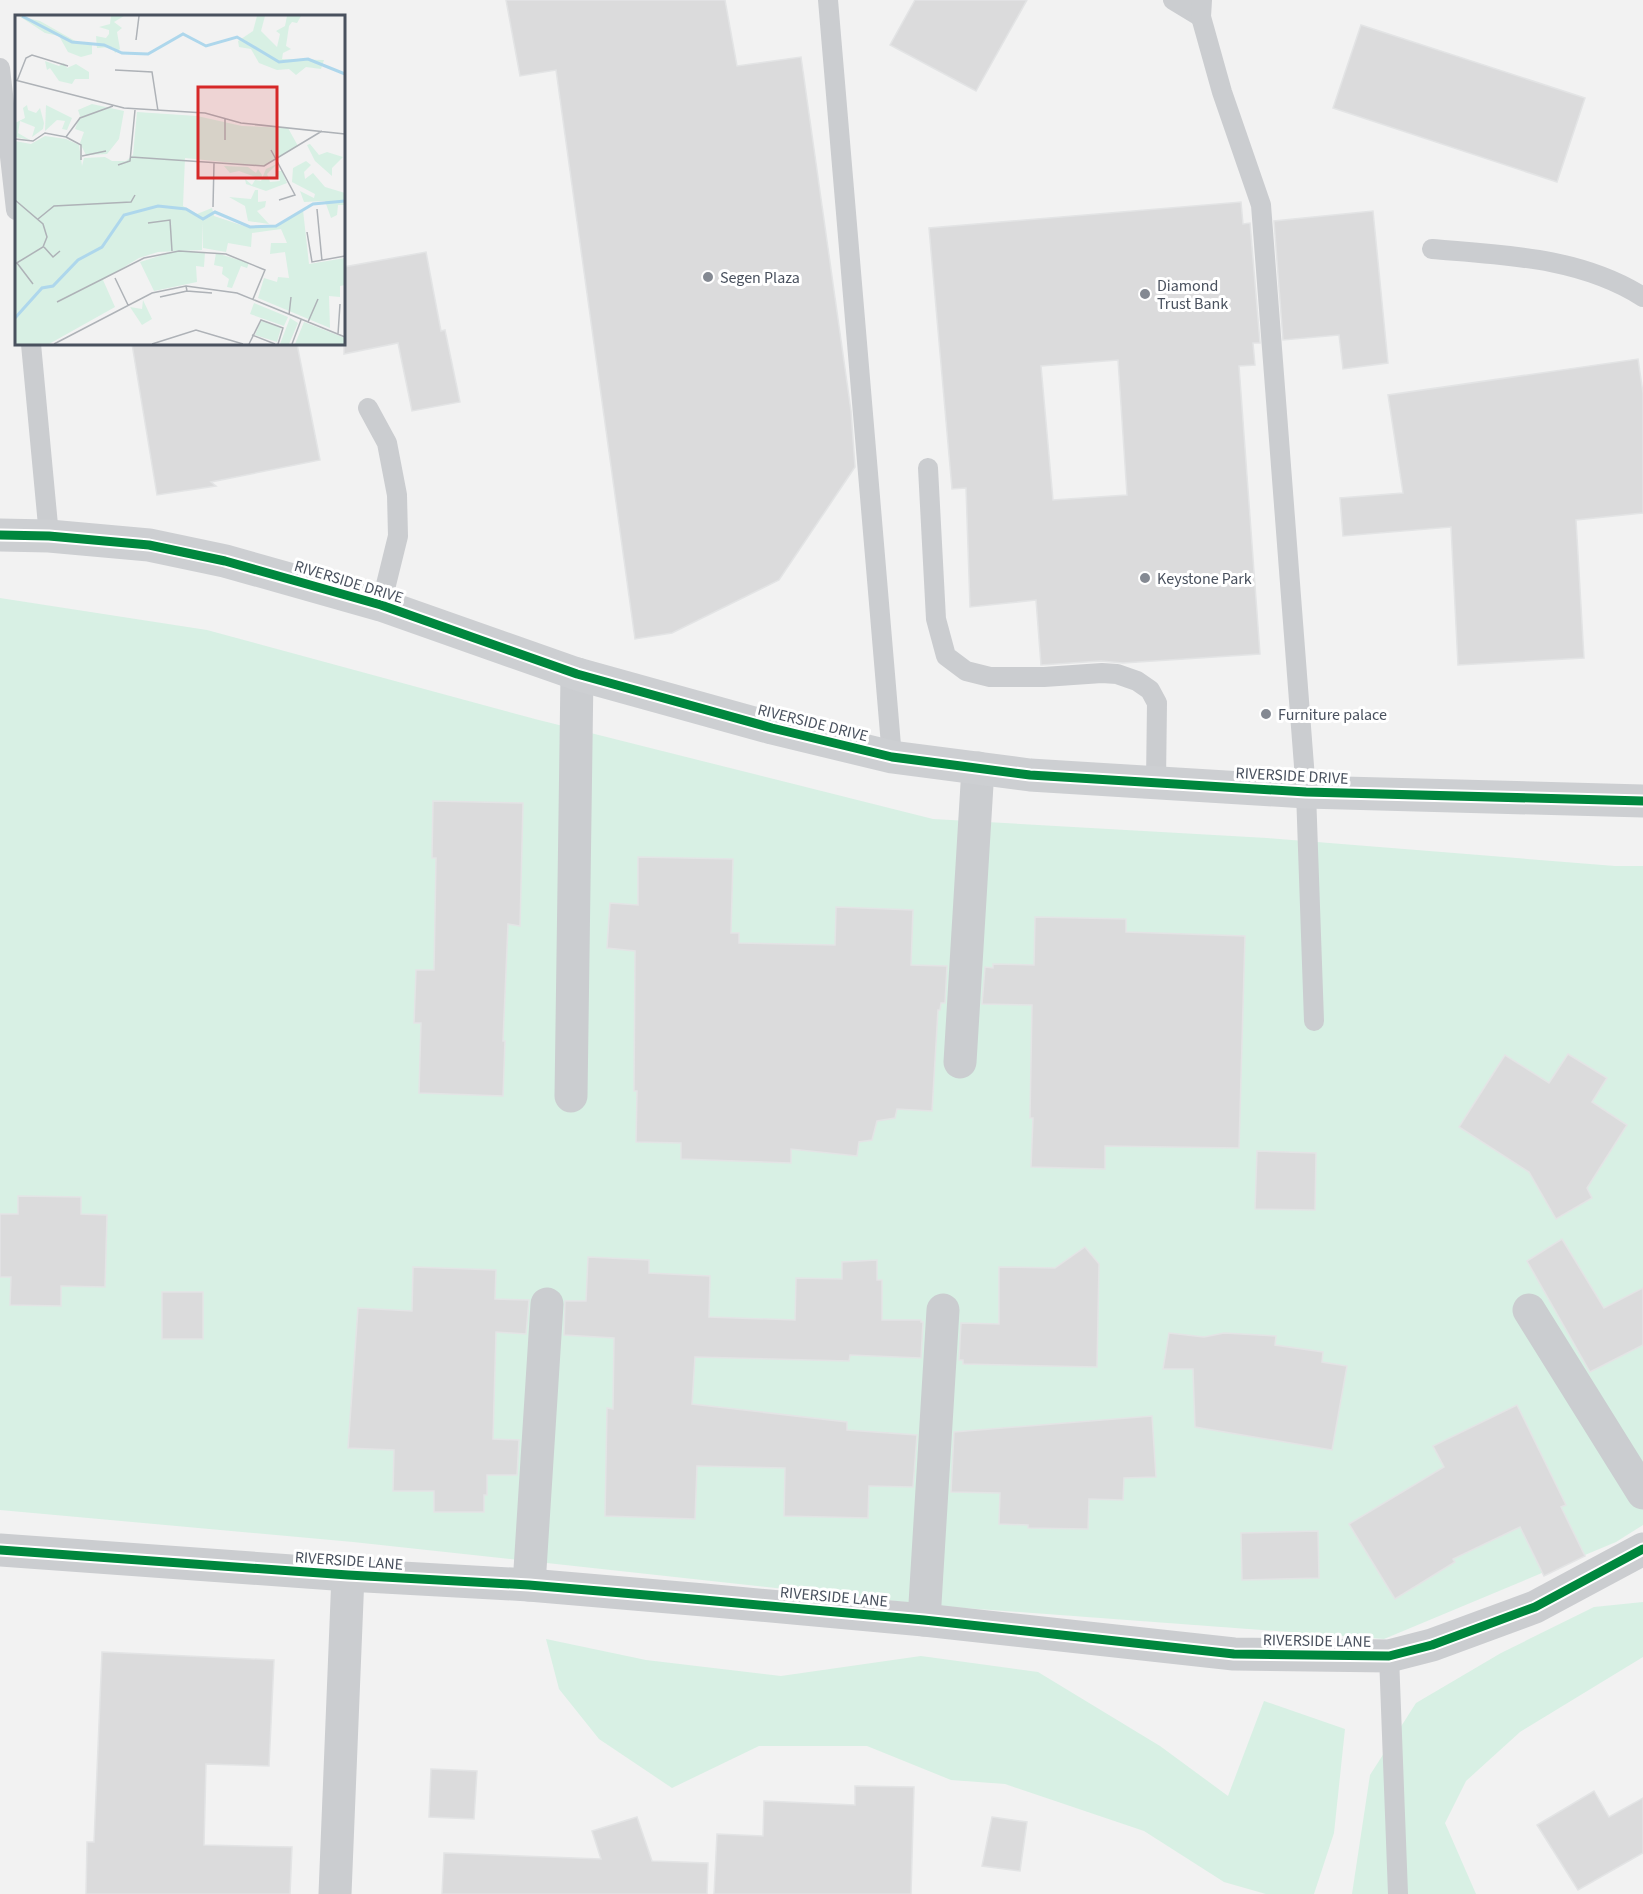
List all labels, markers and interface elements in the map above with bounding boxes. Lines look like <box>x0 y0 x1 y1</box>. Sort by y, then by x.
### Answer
inset map <box>15 15 345 345</box>
place label: Segen Plaza <box>720 267 800 289</box>
marker: Segen Plaza <box>701 270 715 284</box>
place label: Diamond Trust Bank <box>1157 275 1228 315</box>
marker: Diamond Trust Bank <box>1138 287 1152 301</box>
street label: RIVERSIDE DRIVE <box>291 555 406 609</box>
place label: Keystone Park <box>1157 568 1252 590</box>
marker: Keystone Park <box>1138 571 1152 585</box>
street label: RIVERSIDE DRIVE <box>755 699 870 747</box>
place label: Furniture palace <box>1278 704 1387 726</box>
marker: Furniture palace <box>1259 707 1273 721</box>
street label: RIVERSIDE DRIVE <box>1235 762 1349 790</box>
street label: RIVERSIDE LANE <box>294 1546 404 1576</box>
street label: RIVERSIDE LANE <box>779 1581 889 1613</box>
street label: RIVERSIDE LANE <box>1263 1629 1371 1653</box>

